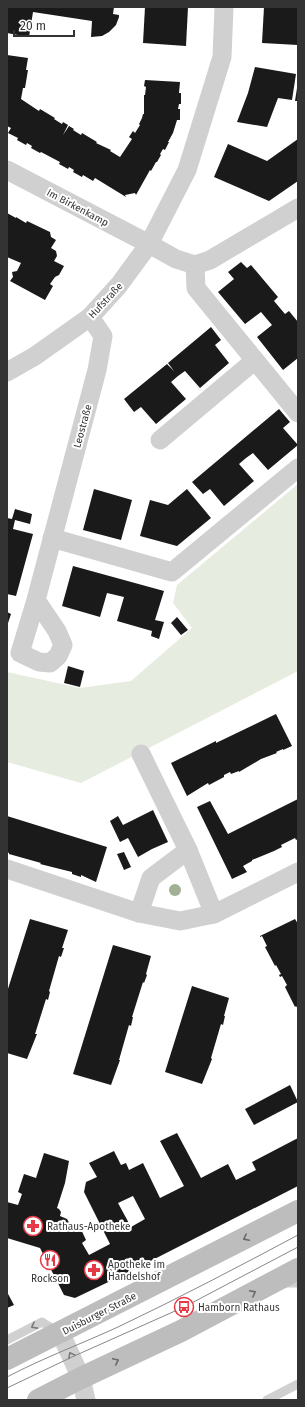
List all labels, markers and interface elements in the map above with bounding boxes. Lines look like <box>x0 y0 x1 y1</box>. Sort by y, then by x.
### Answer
scale bar <box>14 12 74 38</box>
text: 20 m <box>20 19 46 33</box>
street label: Im Birkenkamp <box>45 187 110 229</box>
street label: Hufstraße <box>86 280 125 321</box>
street label: Leostraße <box>71 403 95 449</box>
pharmacy icon: Rathaus-Apotheke <box>22 1215 44 1237</box>
place label: Rathaus-Apotheke <box>47 1221 131 1233</box>
one-way arrow <box>243 1233 250 1241</box>
restaurant icon: Rockson <box>39 1249 61 1271</box>
pharmacy icon: Apotheke im Handelshof <box>83 1259 105 1281</box>
place label: Apotheke im Handelshof <box>108 1259 165 1283</box>
place label: Rockson <box>31 1273 69 1285</box>
street label: Duisburger Straße <box>60 1290 139 1338</box>
one-way arrow <box>248 1291 256 1298</box>
bus stop icon: Hamborn Rathaus <box>173 1296 195 1318</box>
place label: Hamborn Rathaus <box>198 1302 280 1314</box>
one-way arrow <box>30 1322 38 1329</box>
one-way arrow <box>68 1352 75 1359</box>
one-way arrow <box>112 1358 120 1366</box>

